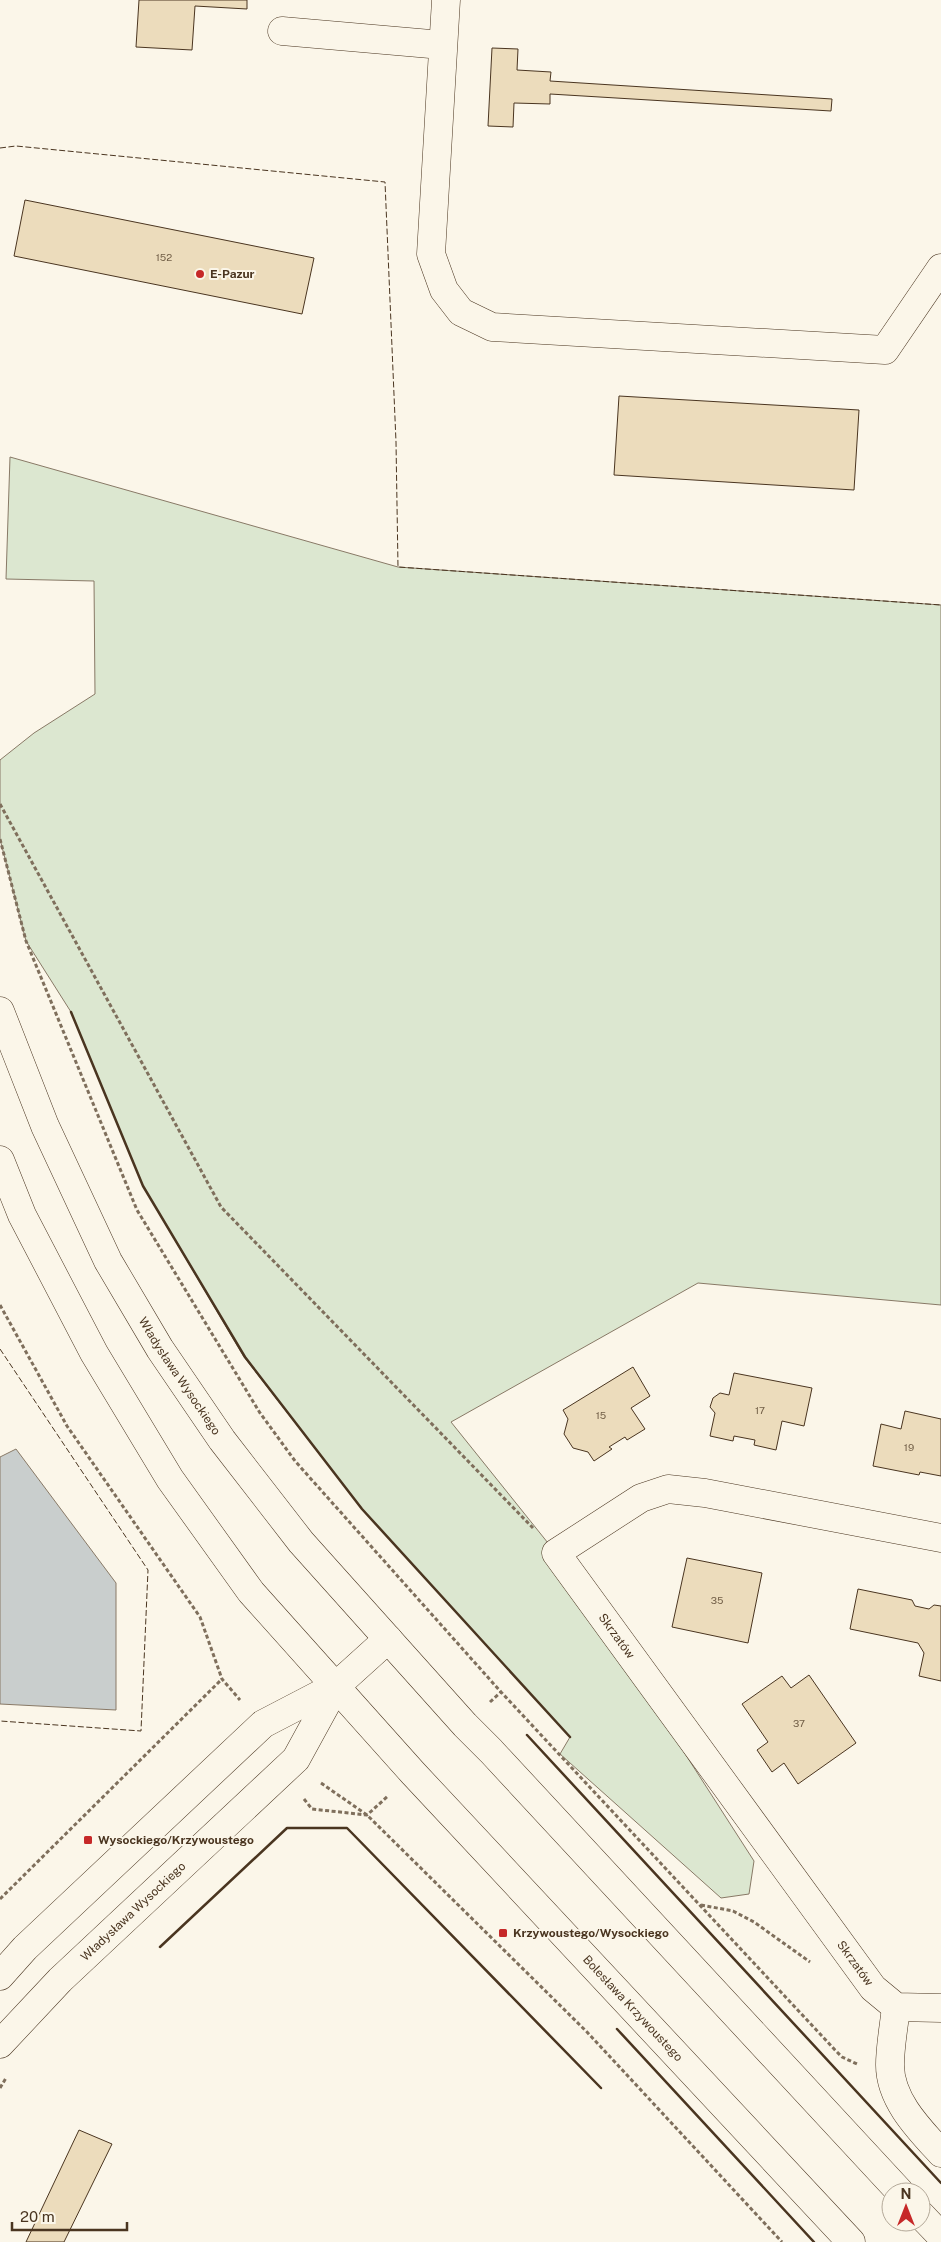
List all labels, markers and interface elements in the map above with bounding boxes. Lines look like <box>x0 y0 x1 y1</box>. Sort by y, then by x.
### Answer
house number: 152 <box>156 251 172 263</box>
place label: E-Pazur <box>210 267 255 281</box>
marker: E-Pazur <box>194 268 206 280</box>
street label: Władysława Wysockiego <box>136 1315 224 1438</box>
house number: 17 <box>755 1404 765 1416</box>
house number: 15 <box>596 1409 606 1421</box>
house number: 19 <box>904 1441 914 1453</box>
house number: 35 <box>711 1594 723 1606</box>
street label: Skrzatów <box>595 1611 638 1662</box>
house number: 37 <box>793 1717 805 1729</box>
place label: Wysockiego/Krzywoustego <box>98 1833 254 1847</box>
marker: Wysockiego/Krzywoustego <box>82 1834 94 1846</box>
street label: Władysława Wysockiego <box>78 1859 189 1964</box>
place label: Krzywoustego/Wysockiego <box>513 1926 669 1940</box>
marker: Krzywoustego/Wysockiego <box>497 1927 509 1939</box>
street label: Skrzatów <box>834 1938 877 1989</box>
street label: Bolesława Krzywoustego <box>580 1952 686 2064</box>
north arrow <box>881 2182 931 2232</box>
text: N <box>901 2186 911 2202</box>
scale bar <box>12 2200 128 2232</box>
text: 20 m <box>20 2208 55 2225</box>

